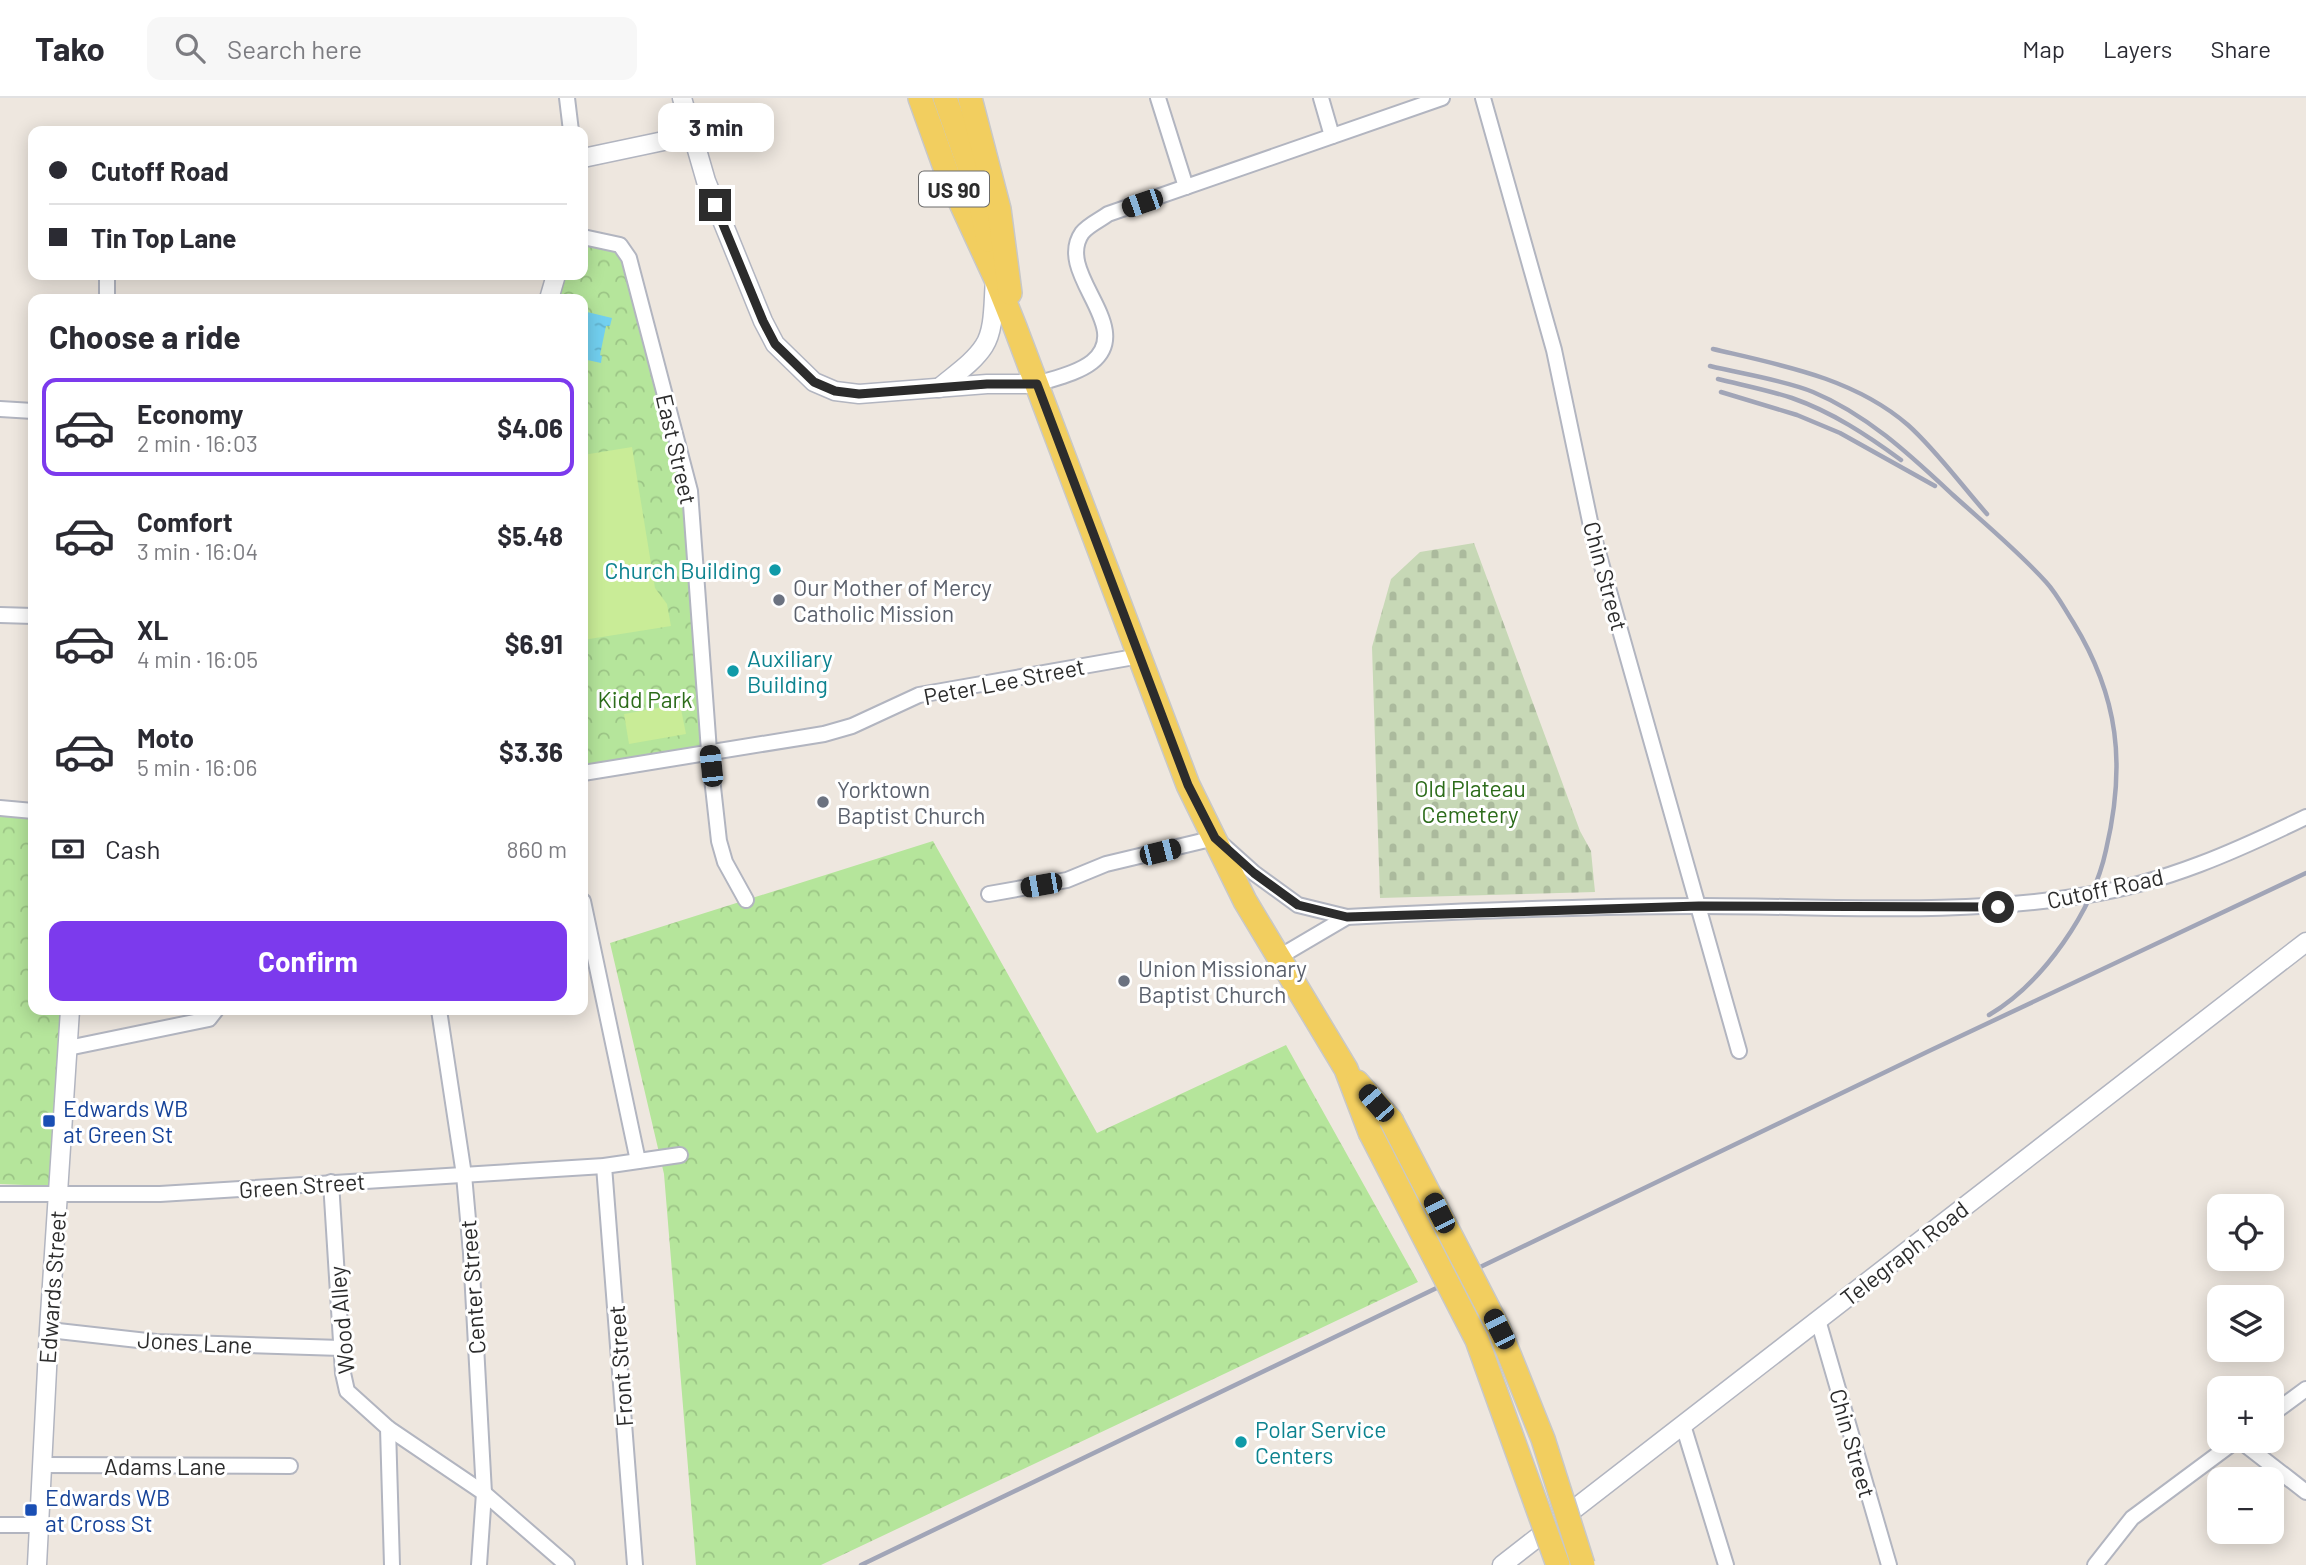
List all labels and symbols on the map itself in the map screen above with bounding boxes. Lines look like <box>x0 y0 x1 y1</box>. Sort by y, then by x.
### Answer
callout: 3 min <box>657 104 773 153</box>
road number: US 90 <box>919 172 989 206</box>
car <box>1119 186 1166 220</box>
route end <box>699 189 731 221</box>
street label: East Street <box>651 391 703 507</box>
street label: Chin Street <box>1578 518 1634 634</box>
place label: Church Building <box>604 556 761 584</box>
marker: Church Building <box>767 562 783 578</box>
place label: Our Mother of Mercy Catholic Mission <box>793 573 992 627</box>
marker: Our Mother of Mercy Catholic Mission <box>771 592 787 608</box>
place label: Auxiliary Building <box>747 644 833 698</box>
street label: Peter Lee Street <box>921 652 1087 710</box>
marker: Auxiliary Building <box>725 663 741 679</box>
park label: Kidd Park <box>598 685 692 713</box>
car <box>699 744 724 788</box>
park label: Old Plateau Cemetery <box>1414 774 1526 828</box>
place label: Yorktown Baptist Church <box>837 775 985 829</box>
marker: Yorktown Baptist Church <box>815 794 831 810</box>
car <box>1138 837 1183 867</box>
street label: Cutoff Road <box>2044 862 2166 914</box>
car <box>1019 871 1064 899</box>
route start <box>1982 891 2014 923</box>
place label: Union Missionary Baptist Church <box>1138 954 1307 1008</box>
marker: Union Missionary Baptist Church <box>1116 973 1132 989</box>
car <box>1355 1080 1398 1126</box>
place label: Edwards WB at Green St <box>63 1094 188 1148</box>
marker: Edwards WB at Green St <box>41 1113 57 1129</box>
street label: Green Street <box>238 1167 366 1203</box>
car <box>1421 1190 1458 1236</box>
street label: Telegraph Road <box>1835 1194 1973 1312</box>
street label: Edwards Street <box>33 1209 71 1365</box>
street label: Center Street <box>453 1219 491 1355</box>
street label: Wood Alley <box>322 1264 360 1375</box>
street label: Front Street <box>602 1304 638 1428</box>
car <box>1481 1306 1518 1352</box>
street label: Jones Lane <box>137 1325 253 1359</box>
street label: Chin Street <box>1824 1385 1882 1501</box>
place label: Polar Service Centers <box>1255 1415 1386 1469</box>
marker: Polar Service Centers <box>1233 1434 1249 1450</box>
street label: Adams Lane <box>104 1452 226 1480</box>
place label: Edwards WB at Cross St <box>45 1483 170 1537</box>
marker: Edwards WB at Cross St <box>23 1502 39 1518</box>

